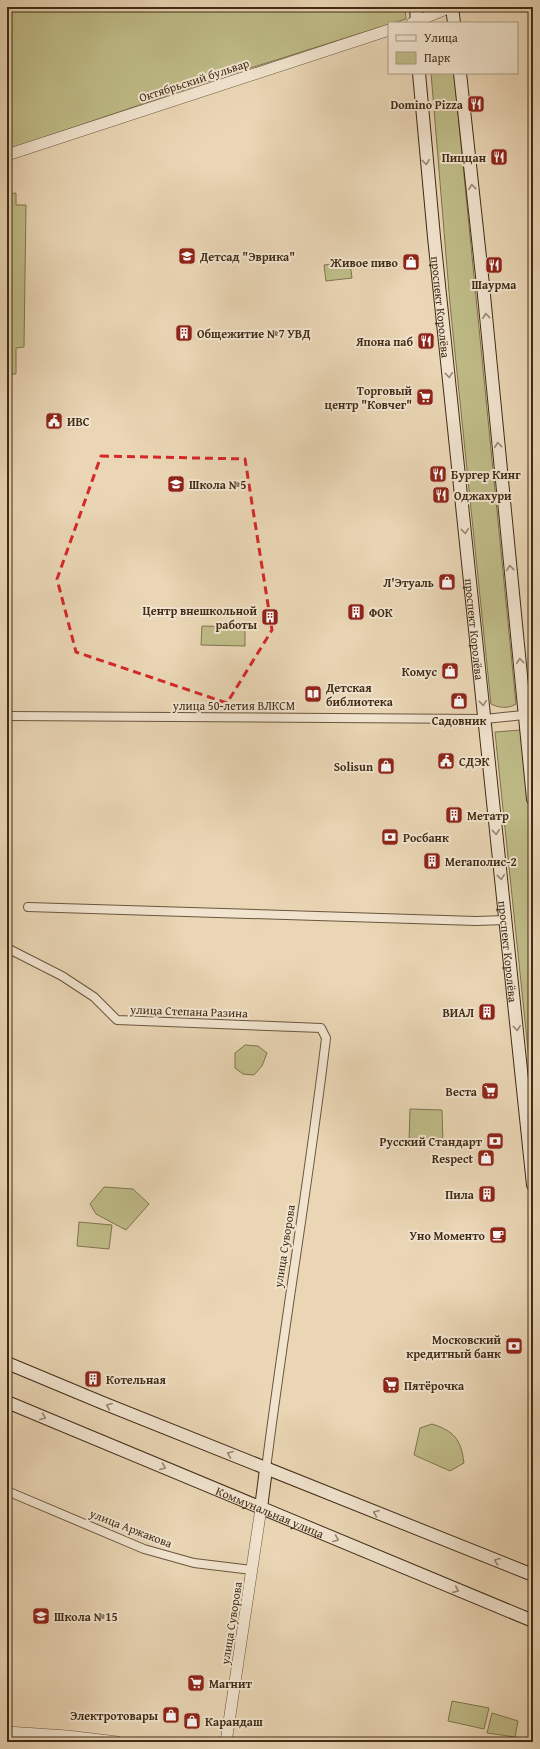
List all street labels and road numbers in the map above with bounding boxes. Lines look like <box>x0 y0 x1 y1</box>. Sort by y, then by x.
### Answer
street label: Октябрьский бульвар <box>137 54 252 106</box>
street label: проспект Королёва <box>428 255 455 359</box>
street label: проспект Королёва <box>461 578 489 681</box>
street label: улица 50-летия ВЛКСМ <box>172 697 295 714</box>
street label: проспект Королёва <box>495 900 522 1003</box>
street label: улица Степана Разина <box>129 1000 249 1022</box>
street label: улица Суворова <box>269 1203 299 1290</box>
street label: Коммунальная улица <box>213 1481 327 1542</box>
street label: улица Аржакова <box>86 1504 175 1552</box>
street label: улица Суворова <box>216 1580 246 1667</box>

